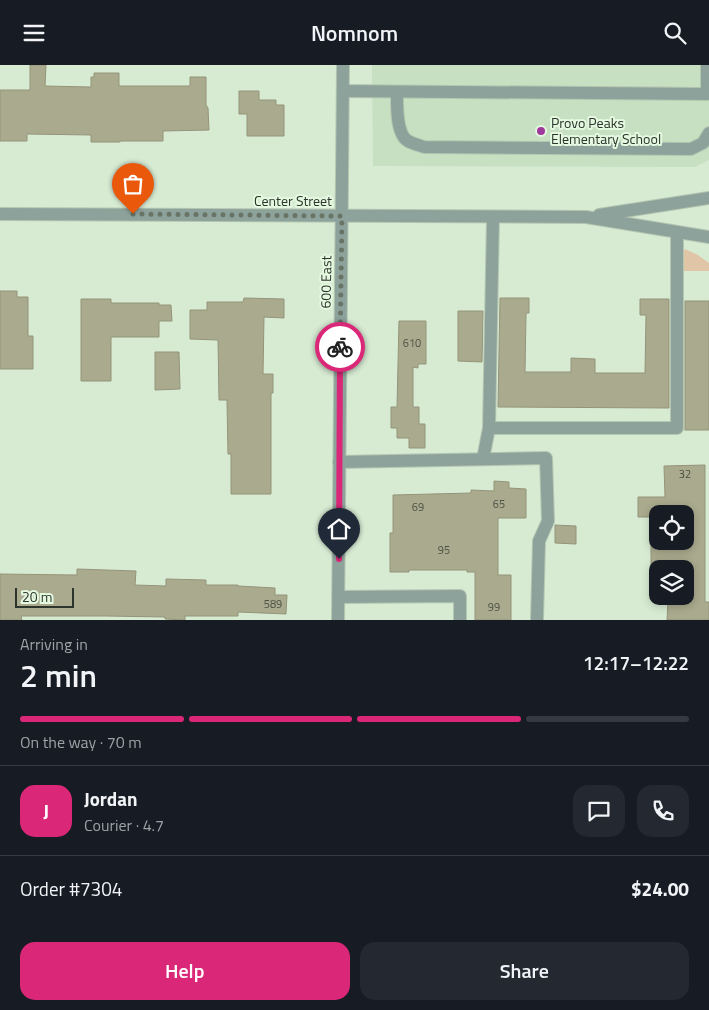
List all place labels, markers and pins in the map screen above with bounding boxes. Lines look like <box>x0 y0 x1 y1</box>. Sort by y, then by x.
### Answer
place label: Provo Peaks Elementary School <box>551 112 661 149</box>
marker: Provo Peaks Elementary School <box>535 125 547 137</box>
pin <box>112 163 154 214</box>
pin <box>318 508 360 559</box>

